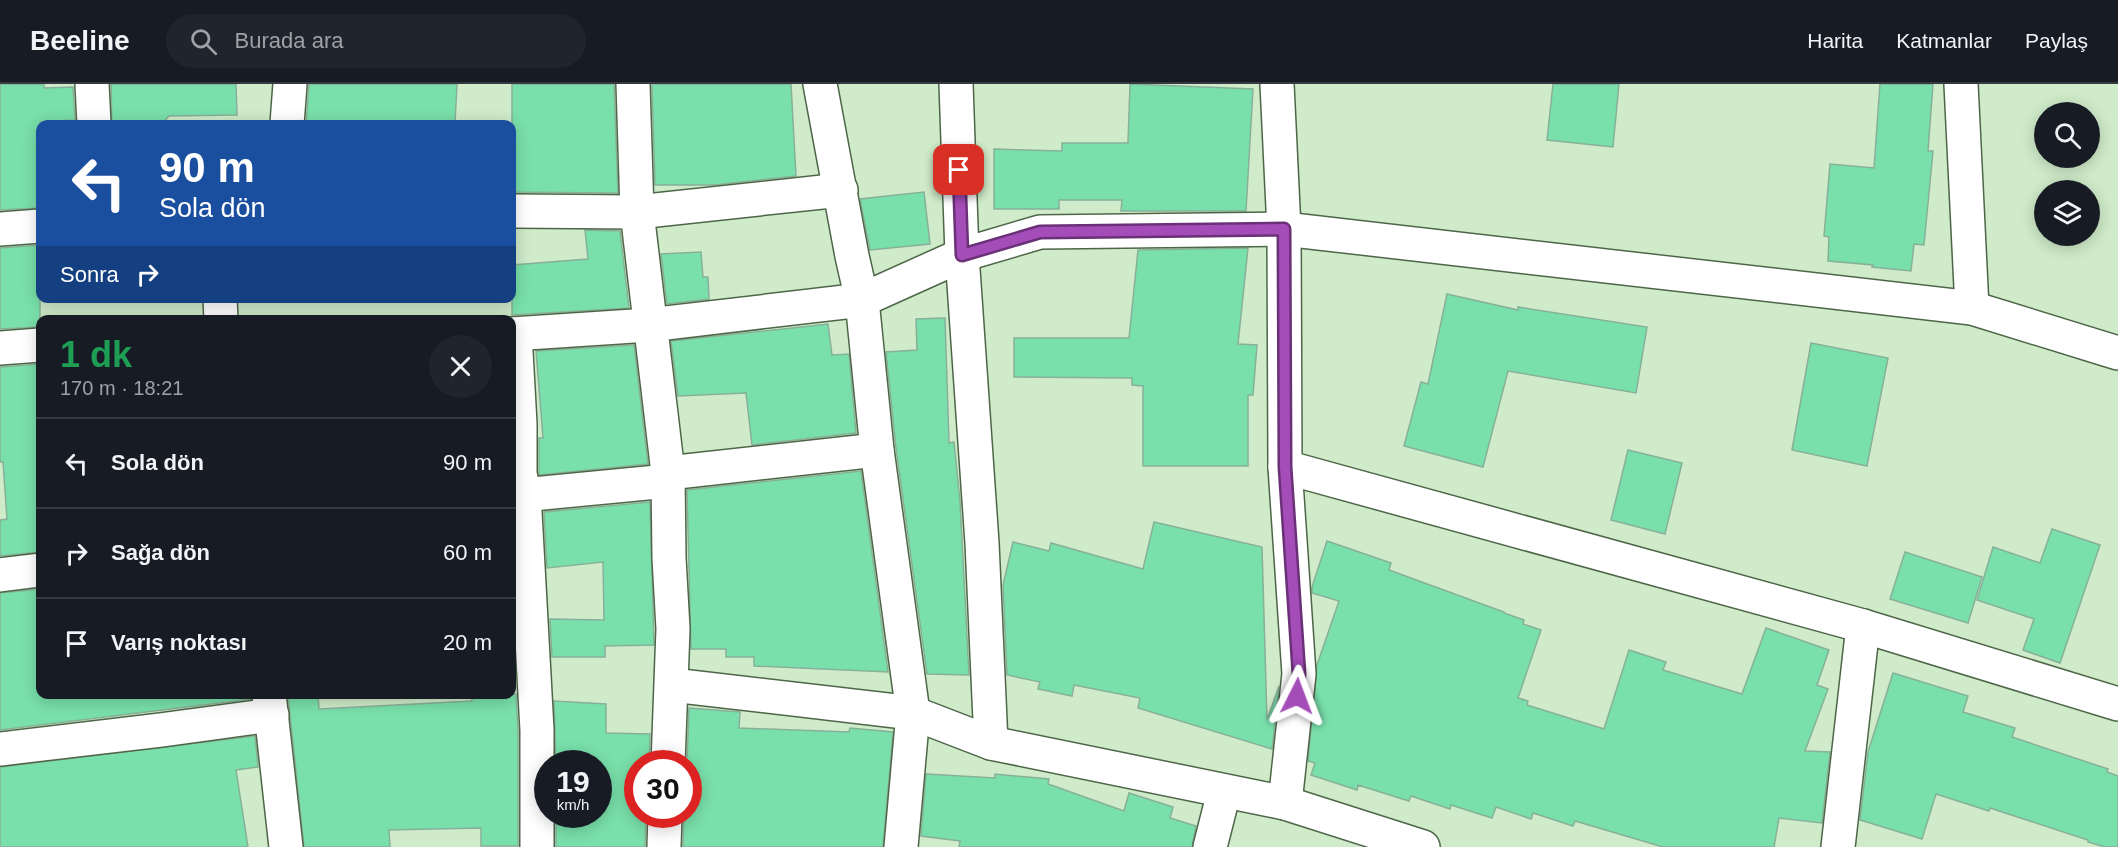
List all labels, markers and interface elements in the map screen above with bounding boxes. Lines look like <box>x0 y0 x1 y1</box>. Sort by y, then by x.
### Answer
search box <box>166 14 586 68</box>
text: Beeline <box>30 25 130 56</box>
icon: search <box>187 25 220 58</box>
text: Burada ara <box>235 28 343 53</box>
text: Harita <box>1807 29 1863 52</box>
text: Katmanlar <box>1896 29 1992 52</box>
text: Paylaş <box>2025 29 2088 52</box>
map controls <box>2034 102 2100 246</box>
button: search <box>2034 102 2100 168</box>
icon: left <box>60 144 138 222</box>
text: 90 m <box>159 144 255 191</box>
pin <box>933 144 984 195</box>
icon: arrive <box>942 153 975 186</box>
button: layers <box>2034 180 2100 246</box>
text: Sola dön <box>159 193 266 223</box>
icon: right <box>131 258 164 291</box>
text: Sonra <box>60 262 119 287</box>
text: 1 dk <box>60 334 132 375</box>
button: close <box>429 335 492 398</box>
text: 170 m · 18:21 <box>60 377 183 399</box>
icon: left <box>60 447 93 480</box>
text: Sola dön <box>111 450 204 475</box>
text: 90 m <box>443 450 492 475</box>
icon: right <box>60 537 93 570</box>
text: Sağa dön <box>111 540 210 565</box>
text: 60 m <box>443 540 492 565</box>
icon: arrive <box>60 627 93 660</box>
text: Varış noktası <box>111 630 247 655</box>
text: 20 m <box>443 630 492 655</box>
position arrow <box>1265 664 1329 728</box>
speed limit sign: 30 <box>624 750 702 828</box>
text: 19 <box>556 765 590 798</box>
text: km/h <box>557 796 589 813</box>

